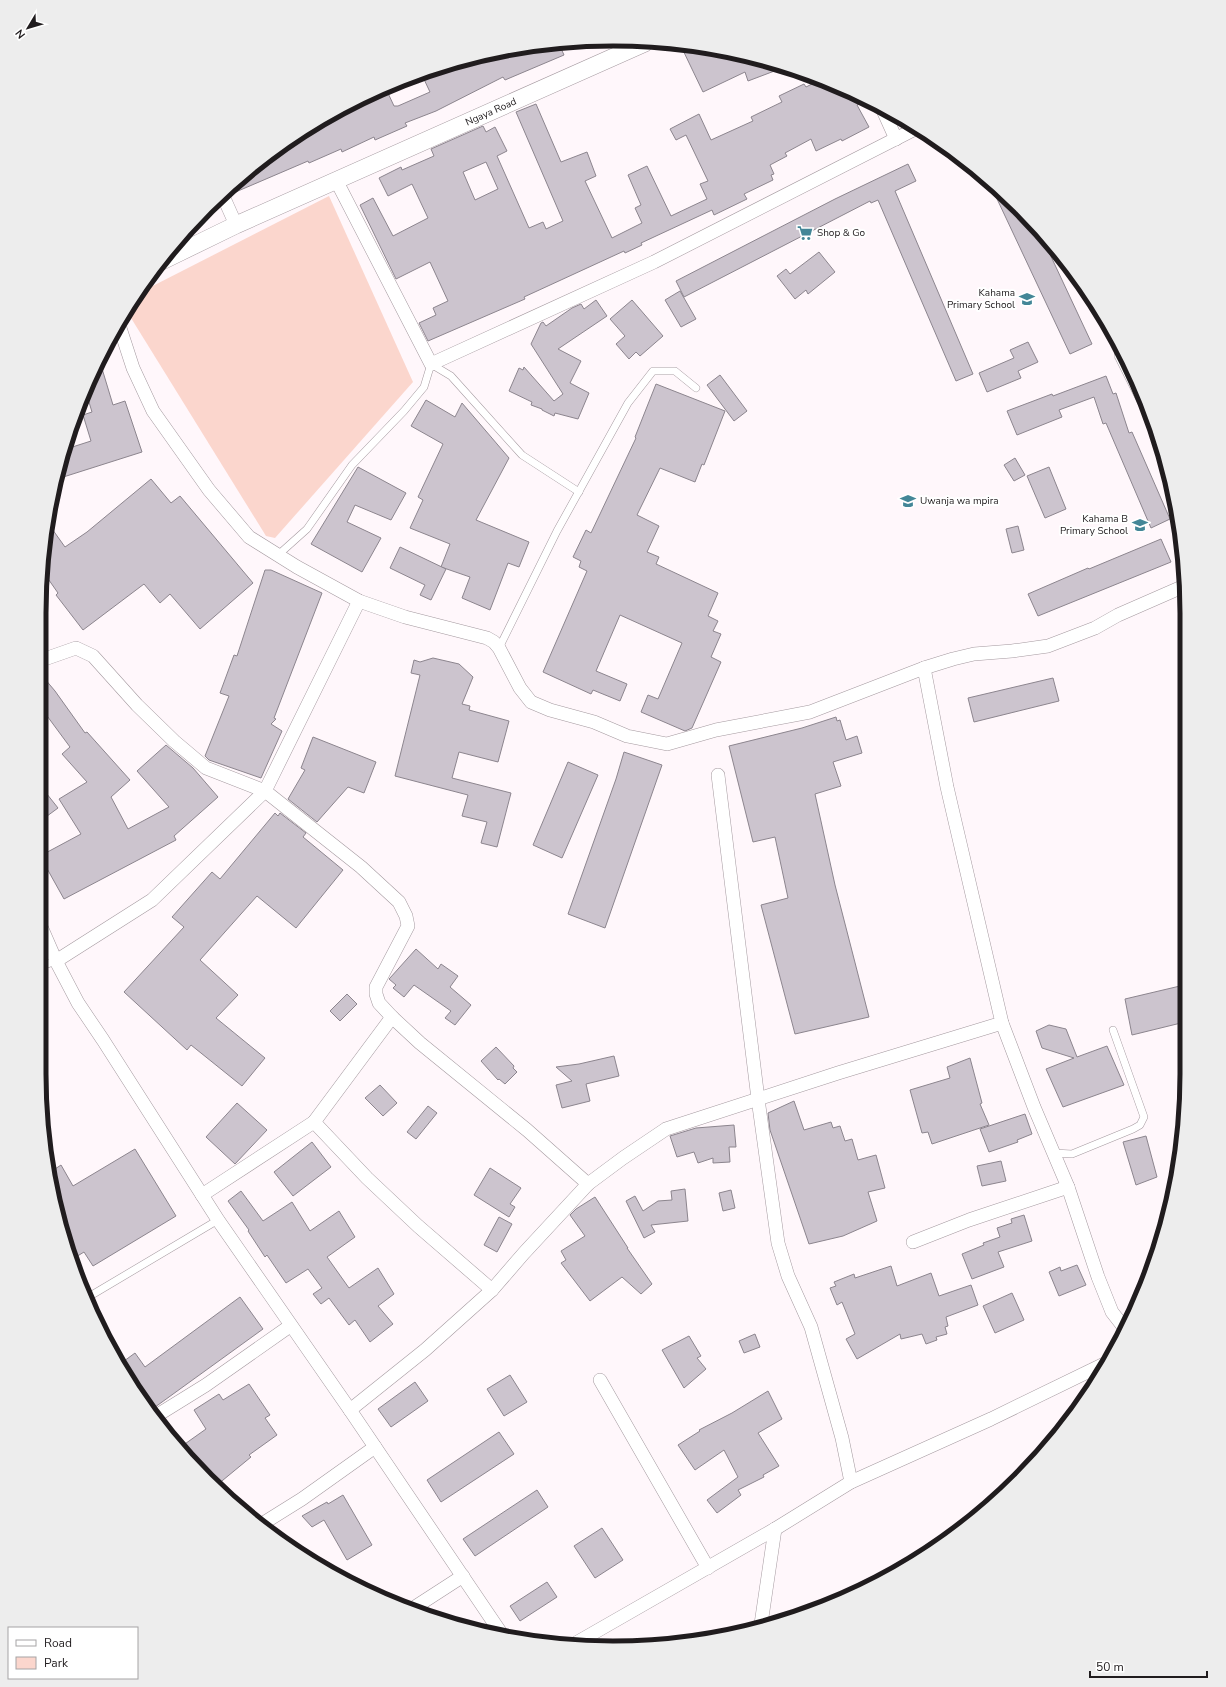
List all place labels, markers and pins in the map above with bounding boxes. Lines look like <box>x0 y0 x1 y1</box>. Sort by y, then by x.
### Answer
supermarket icon: Shop & Go <box>796 224 814 242</box>
place label: Shop & Go <box>817 226 866 240</box>
place label: Kahama Primary School <box>947 286 1015 312</box>
school or university icon: Kahama Primary School <box>1018 290 1036 308</box>
school or university icon: Uwanja wa mpira <box>899 492 917 510</box>
place label: Uwanja wa mpira <box>920 494 999 508</box>
place label: Kahama B Primary School <box>1060 512 1128 538</box>
school or university icon: Kahama B Primary School <box>1131 516 1149 534</box>

